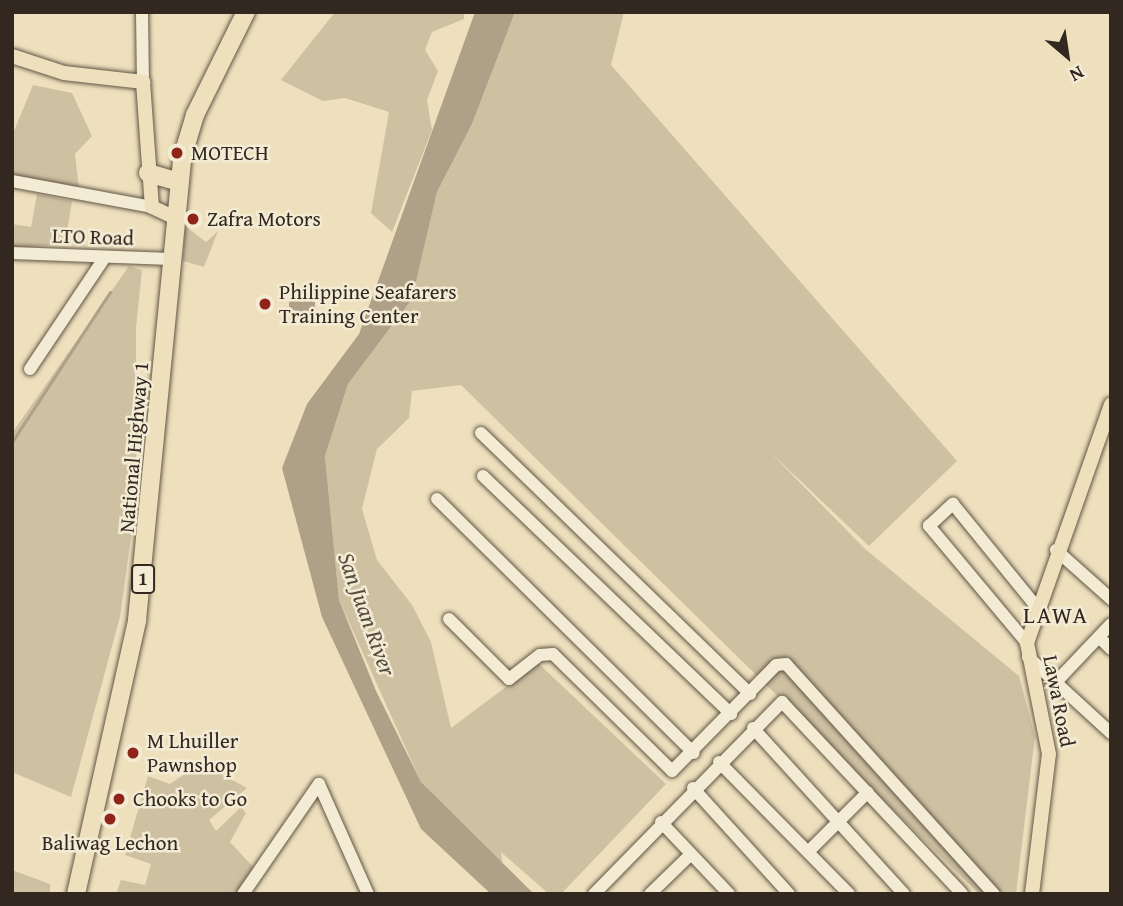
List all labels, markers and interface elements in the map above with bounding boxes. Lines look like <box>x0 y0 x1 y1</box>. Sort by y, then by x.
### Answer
north arrow <box>1032 21 1102 91</box>
text: N <box>1065 59 1090 90</box>
place label: MOTECH <box>191 140 269 166</box>
marker: MOTECH <box>169 145 185 161</box>
place label: Zafra Motors <box>207 206 321 232</box>
marker: Zafra Motors <box>185 211 201 227</box>
street label: LTO Road <box>52 223 134 251</box>
place label: Philippine Seafarers Training Center <box>279 279 456 329</box>
marker: Philippine Seafarers Training Center <box>257 296 273 312</box>
street label: National Highway 1 <box>114 360 154 534</box>
water label: San Juan River <box>332 549 402 679</box>
road number: 1 <box>131 564 155 594</box>
district label: LAWA <box>1024 601 1088 629</box>
street label: Lawa Road <box>1038 653 1080 749</box>
place label: M Lhuiller Pawnshop <box>147 728 238 778</box>
marker: M Lhuiller Pawnshop <box>125 745 141 761</box>
place label: Chooks to Go <box>133 786 247 812</box>
marker: Chooks to Go <box>111 791 127 807</box>
marker: Baliwag Lechon <box>102 811 118 827</box>
place label: Baliwag Lechon <box>42 830 178 856</box>

